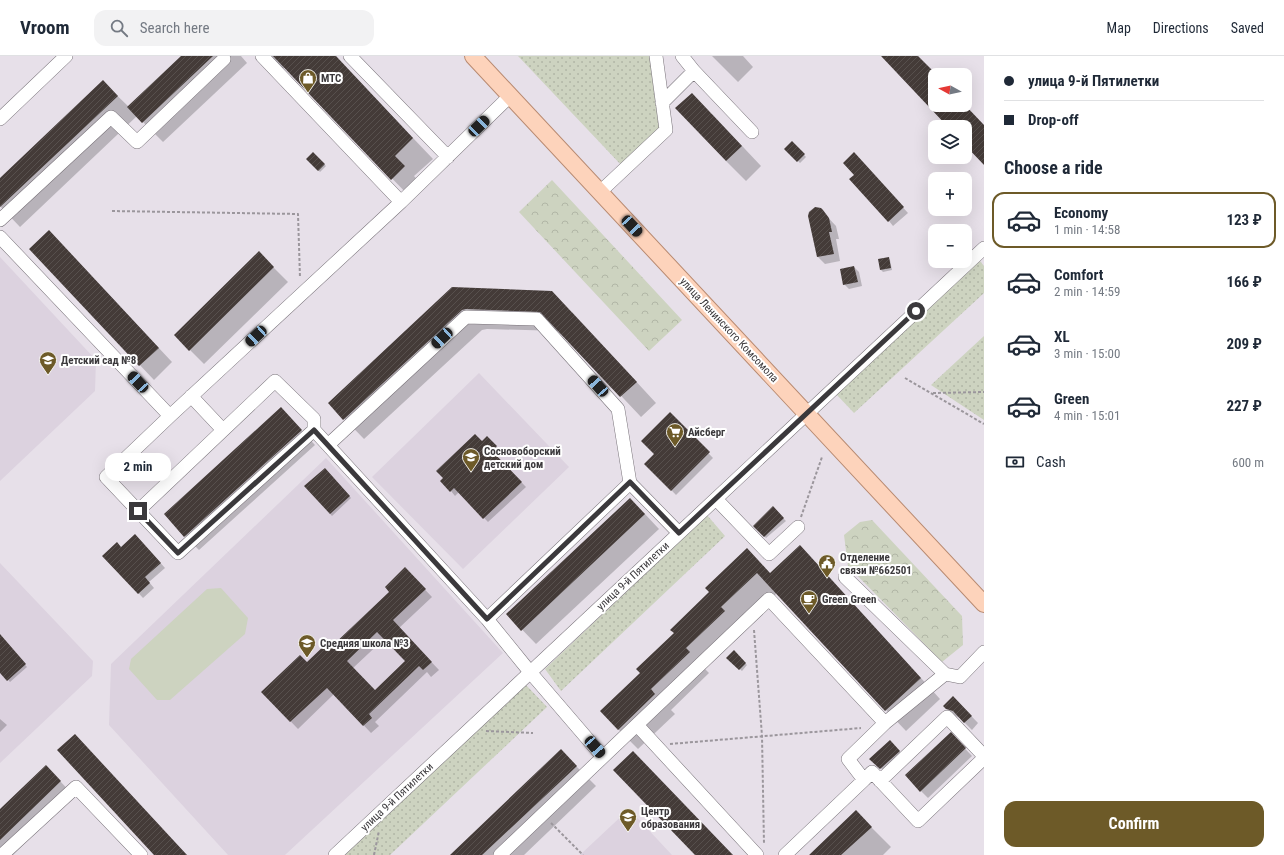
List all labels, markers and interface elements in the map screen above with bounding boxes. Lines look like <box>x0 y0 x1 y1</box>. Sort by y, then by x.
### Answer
search box <box>94 10 374 46</box>
text: Vroom <box>20 16 70 39</box>
icon: search <box>108 17 130 39</box>
text: Search here <box>140 19 209 37</box>
text: Map <box>1107 20 1131 36</box>
text: Directions <box>1153 20 1209 36</box>
text: Saved <box>1231 20 1264 36</box>
shop icon: МТС <box>298 68 318 93</box>
north arrow <box>928 68 972 112</box>
map controls <box>928 68 972 268</box>
place label: МТС <box>321 72 341 85</box>
text: улица 9-й Пятилетки <box>1028 72 1159 90</box>
text: Drop-off <box>1028 111 1079 129</box>
car <box>466 113 492 139</box>
button: layers <box>928 120 972 164</box>
text: Choose a ride <box>1004 157 1103 178</box>
button: + <box>928 172 972 216</box>
icon: car <box>1006 202 1042 238</box>
text: Economy <box>1054 204 1108 222</box>
text: 123 ₽ <box>1226 211 1262 229</box>
car <box>619 213 645 239</box>
text: 1 min · 14:58 <box>1054 222 1120 237</box>
button: − <box>928 224 972 268</box>
icon: car <box>1006 264 1042 300</box>
text: Comfort <box>1054 266 1103 284</box>
text: 166 ₽ <box>1226 273 1262 291</box>
street label: улица Ленинского Комсомола <box>677 275 781 385</box>
text: 2 min · 14:59 <box>1054 284 1120 299</box>
route start <box>907 302 925 320</box>
car <box>243 323 269 349</box>
car <box>429 325 455 351</box>
icon: car <box>1006 326 1042 362</box>
text: XL <box>1054 328 1070 346</box>
text: 209 ₽ <box>1226 335 1262 353</box>
text: 3 min · 15:00 <box>1054 346 1120 361</box>
school or university icon: Детский сад №8 <box>38 350 58 375</box>
place label: Детский сад №8 <box>61 354 137 367</box>
car <box>125 369 151 395</box>
car <box>586 373 610 399</box>
icon: car <box>1006 388 1042 424</box>
text: Green <box>1054 390 1089 408</box>
text: 227 ₽ <box>1226 397 1262 415</box>
text: 4 min · 15:01 <box>1054 408 1120 423</box>
supermarket icon: Айсберг <box>665 422 685 447</box>
place label: Айсберг <box>688 426 725 439</box>
place label: Сосновоборский детский дом <box>484 445 561 471</box>
school or university icon: Сосновоборский детский дом <box>461 447 481 472</box>
icon: cash <box>1004 451 1026 473</box>
callout: 2 min <box>105 453 171 481</box>
text: Cash <box>1036 453 1066 471</box>
text: 600 m <box>1232 455 1264 470</box>
text: 2 min <box>124 459 152 474</box>
route end <box>129 502 147 520</box>
street label: улица 9-й Пятилетки <box>594 539 672 613</box>
place label: Отделение связи №662501 <box>840 551 912 577</box>
public building icon: Отделение связи №662501 <box>817 553 837 578</box>
cafe icon: Green Green <box>799 589 819 614</box>
place label: Green Green <box>822 593 876 606</box>
school or university icon: Средняя школа №3 <box>297 633 317 658</box>
place label: Средняя школа №3 <box>320 637 409 650</box>
car <box>583 734 607 760</box>
street label: улица 9-й Пятилетки <box>358 760 436 834</box>
button: Confirm <box>1004 801 1264 847</box>
place label: Центр образования <box>641 805 700 831</box>
school or university icon: Центр образования <box>618 807 638 832</box>

